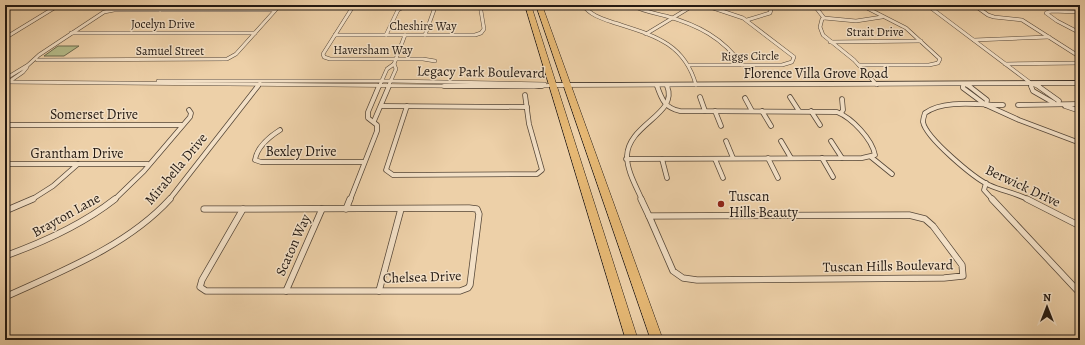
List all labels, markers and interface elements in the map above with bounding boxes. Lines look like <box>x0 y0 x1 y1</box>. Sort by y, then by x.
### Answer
street label: Jocelyn Drive <box>131 16 195 32</box>
street label: Cheshire Way <box>389 18 457 34</box>
street label: Strait Drive <box>846 24 904 40</box>
street label: Haversham Way <box>333 42 413 58</box>
street label: Samuel Street <box>136 43 204 59</box>
street label: Riggs Circle <box>721 47 779 65</box>
street label: Legacy Park Boulevard <box>417 61 546 83</box>
street label: Florence Villa Grove Road <box>744 64 889 83</box>
street label: Somerset Drive <box>50 105 138 124</box>
street label: Mirabella Drive <box>140 129 212 209</box>
street label: Bexley Drive <box>266 142 337 161</box>
street label: Grantham Drive <box>31 144 123 163</box>
street label: Berwick Drive <box>982 160 1064 212</box>
place label: Tuscan Hills Beauty <box>729 187 799 222</box>
street label: Brayton Lane <box>28 188 104 242</box>
marker: Tuscan Hills Beauty <box>716 199 726 209</box>
street label: Scaton Way <box>271 210 315 279</box>
street label: Tuscan Hills Boulevard <box>823 255 954 277</box>
street label: Chelsea Drive <box>382 266 462 288</box>
north arrow <box>1027 287 1067 327</box>
text: N <box>1043 290 1051 305</box>

